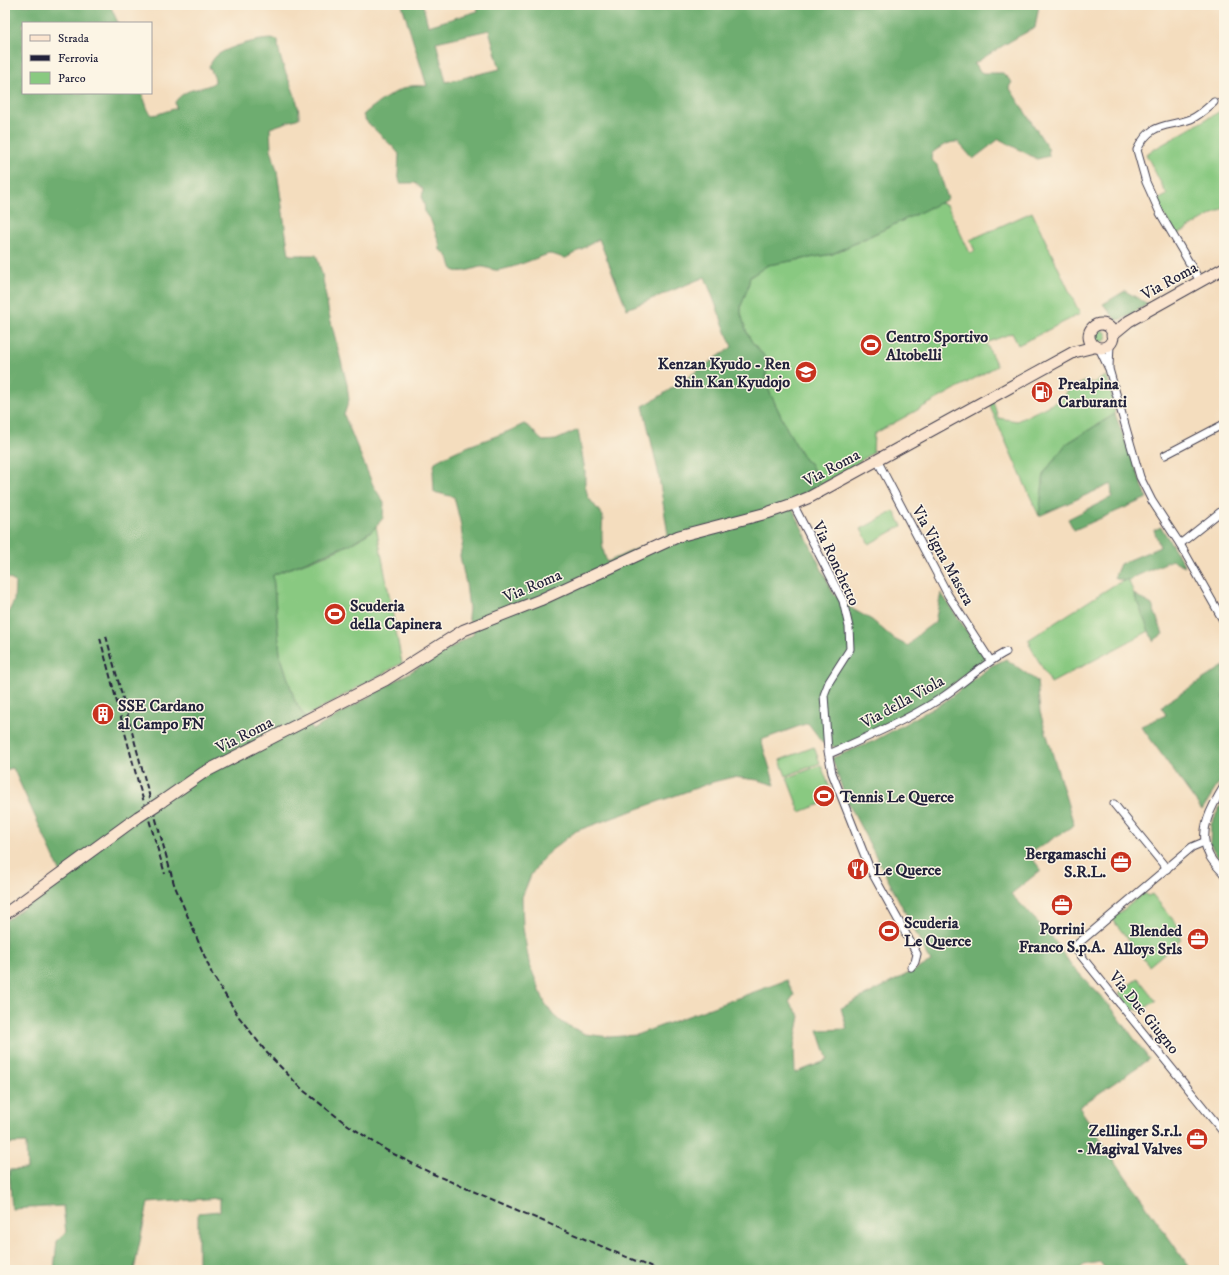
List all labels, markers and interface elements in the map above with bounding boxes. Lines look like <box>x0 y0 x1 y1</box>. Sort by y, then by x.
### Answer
legend <box>22 22 152 94</box>
text: Strada <box>58 31 90 46</box>
text: Ferrovia <box>58 51 99 66</box>
text: Parco <box>58 71 86 86</box>
street label: Via Roma <box>1137 257 1201 305</box>
place label: Centro Sportivo Altobelli <box>885 327 988 365</box>
sports icon: Centro Sportivo Altobelli <box>858 332 884 358</box>
place label: Kenzan Kyudo - Ren Shin Kan Kyudojo <box>658 354 791 392</box>
school or university icon: Kenzan Kyudo - Ren Shin Kan Kyudojo <box>793 359 819 385</box>
place label: Prealpina Carburanti <box>1058 374 1127 412</box>
fuel station icon: Prealpina Carburanti <box>1029 379 1055 405</box>
street label: Via Roma <box>799 445 864 492</box>
street label: Via Vigna Masera <box>907 501 979 609</box>
street label: Via Ronchetto <box>807 517 864 609</box>
street label: Via Roma <box>499 565 565 608</box>
place label: Scuderia della Capinera <box>350 596 443 634</box>
sports icon: Scuderia della Capinera <box>322 601 348 627</box>
street label: Via della Viola <box>856 671 948 733</box>
place label: SSE Cardano al Campo FN <box>118 696 205 734</box>
building icon: SSE Cardano al Campo FN <box>90 701 116 727</box>
street label: Via Roma <box>212 712 277 758</box>
sports icon: Tennis Le Querce <box>811 783 837 809</box>
place label: Tennis Le Querce <box>839 787 954 807</box>
place label: Bergamaschi S.R.L. <box>1025 844 1106 882</box>
office icon: Bergamaschi S.R.L. <box>1108 849 1134 875</box>
restaurant icon: Le Querce <box>845 856 871 882</box>
place label: Le Querce <box>874 860 942 880</box>
office icon: Porrini Franco S.p.A. <box>1049 892 1075 918</box>
place label: Scuderia Le Querce <box>904 913 972 951</box>
sports icon: Scuderia Le Querce <box>876 918 902 944</box>
place label: Porrini Franco S.p.A. <box>1019 919 1106 957</box>
place label: Blended Alloys Srls <box>1113 921 1183 959</box>
office icon: Blended Alloys Srls <box>1185 926 1211 952</box>
street label: Via Due Giugno <box>1104 966 1184 1058</box>
place label: Zellinger S.r.l. - Magival Valves <box>1077 1121 1183 1159</box>
office icon: Zellinger S.r.l. - Magival Valves <box>1184 1126 1210 1152</box>

